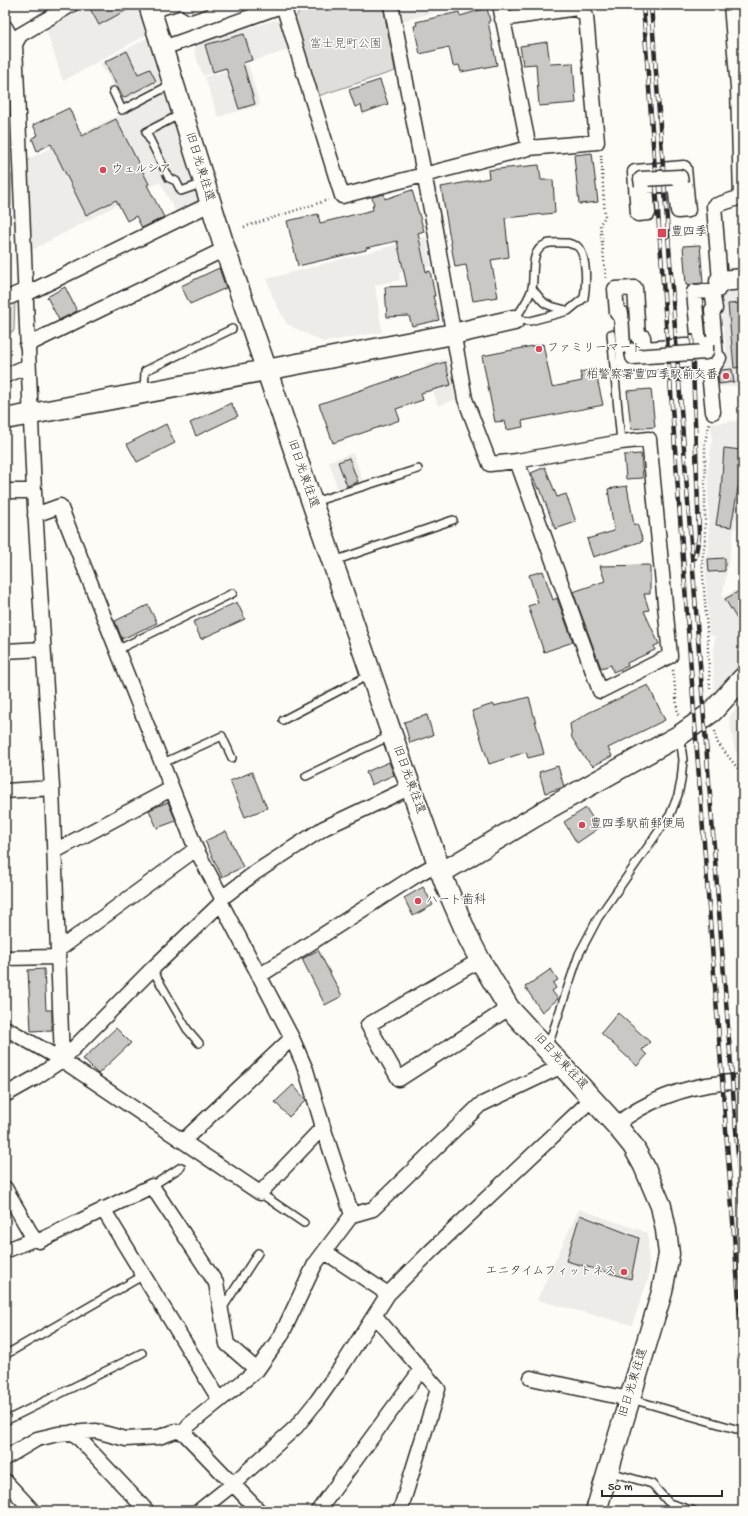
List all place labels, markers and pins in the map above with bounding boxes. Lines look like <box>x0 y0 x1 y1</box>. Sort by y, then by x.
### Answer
place label: ウェルシア <box>111 163 171 177</box>
marker: ウェルシア <box>98 165 108 175</box>
place label: 豊四季 <box>671 225 707 240</box>
marker: 豊四季 <box>656 227 668 239</box>
place label: ファミリーマート <box>547 342 643 356</box>
marker: ファミリーマート <box>534 344 544 354</box>
place label: 柏警察署豊四季駅前交番 <box>586 368 718 383</box>
marker: 柏警察署豊四季駅前交番 <box>721 371 731 381</box>
place label: 豊四季駅前郵便局 <box>590 817 686 832</box>
marker: 豊四季駅前郵便局 <box>577 820 587 830</box>
place label: ハート歯科 <box>426 893 486 908</box>
marker: ハート歯科 <box>413 896 423 906</box>
place label: エニタイムフィットネス <box>485 1265 616 1279</box>
marker: エニタイムフィットネス <box>619 1267 629 1277</box>

